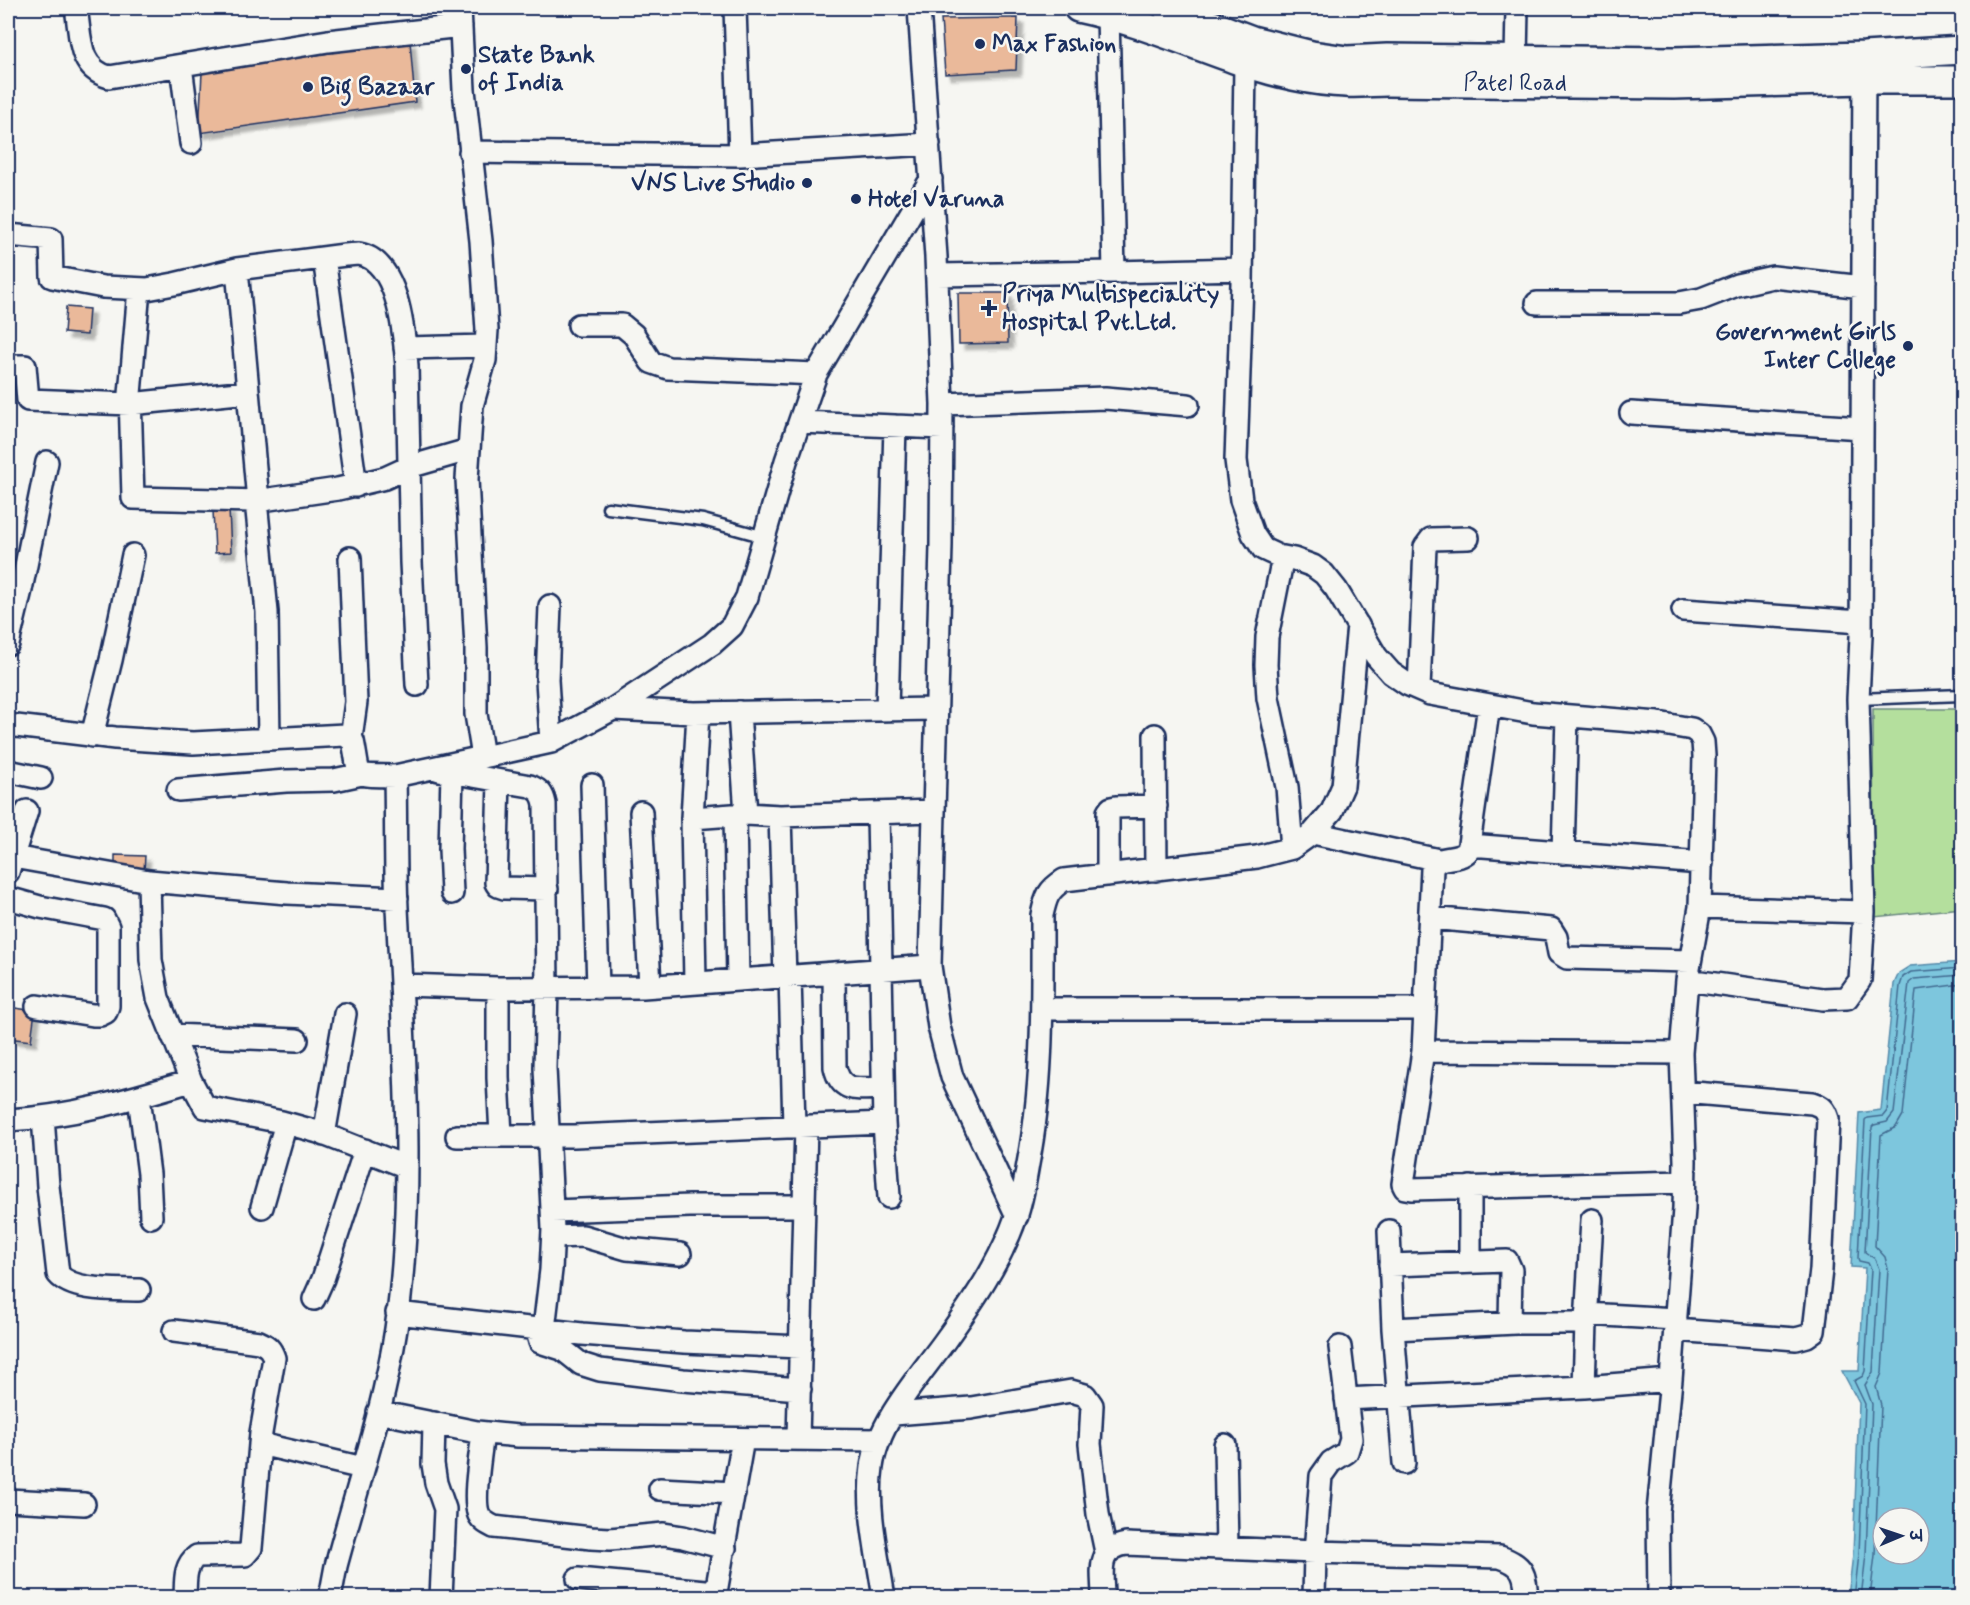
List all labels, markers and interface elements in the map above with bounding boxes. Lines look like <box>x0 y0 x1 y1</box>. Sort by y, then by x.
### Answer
place label: Max Fashion <box>992 29 1116 60</box>
marker: Max Fashion <box>973 37 987 51</box>
place label: State Bank of India <box>478 40 595 99</box>
marker: State Bank of India <box>459 62 473 76</box>
street label: Patel Road <box>1463 68 1567 99</box>
place label: Big Bazaar <box>320 72 436 106</box>
marker: Big Bazaar <box>301 80 315 94</box>
place label: VNS Live Studio <box>631 168 795 199</box>
marker: VNS Live Studio <box>800 176 814 190</box>
place label: Hotel Varuna <box>868 184 1005 215</box>
marker: Hotel Varuna <box>849 192 863 206</box>
place label: Priya Multispeciality Hospital Pvt.Ltd. <box>1002 279 1219 338</box>
marker: Priya Multispeciality Hospital Pvt.Ltd. <box>980 299 998 317</box>
place label: Government Girls Inter College <box>1715 317 1897 377</box>
marker: Government Girls Inter College <box>1901 339 1915 353</box>
north arrow <box>1871 1506 1931 1566</box>
text: उ <box>1904 1528 1925 1543</box>

